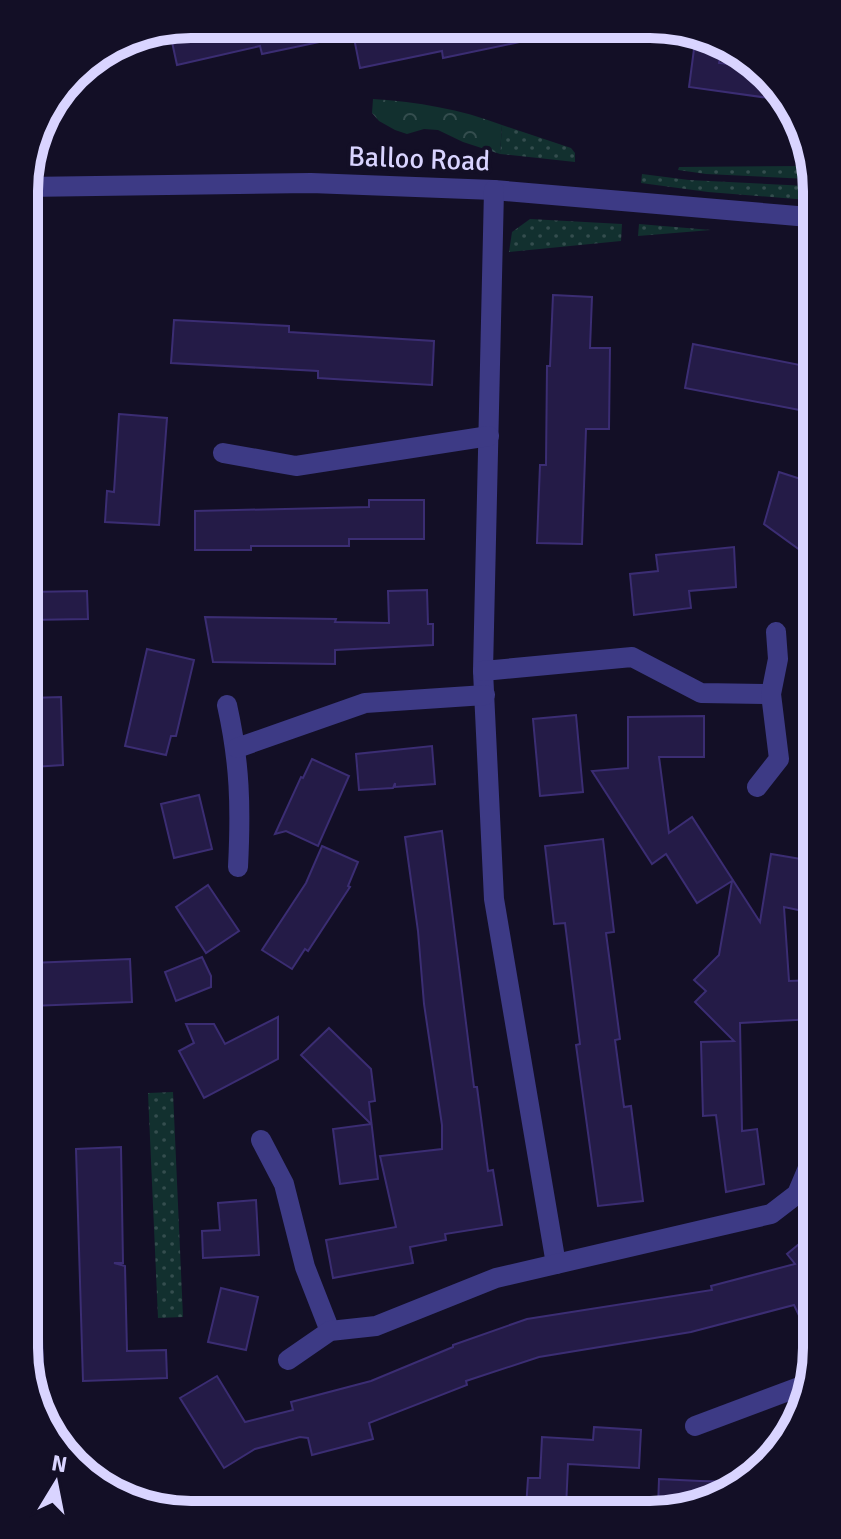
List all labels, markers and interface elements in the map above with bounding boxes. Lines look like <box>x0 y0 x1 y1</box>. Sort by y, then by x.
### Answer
street label: Balloo Road <box>347 140 491 178</box>
north arrow <box>16 1443 96 1523</box>
text: N <box>50 1449 69 1478</box>

